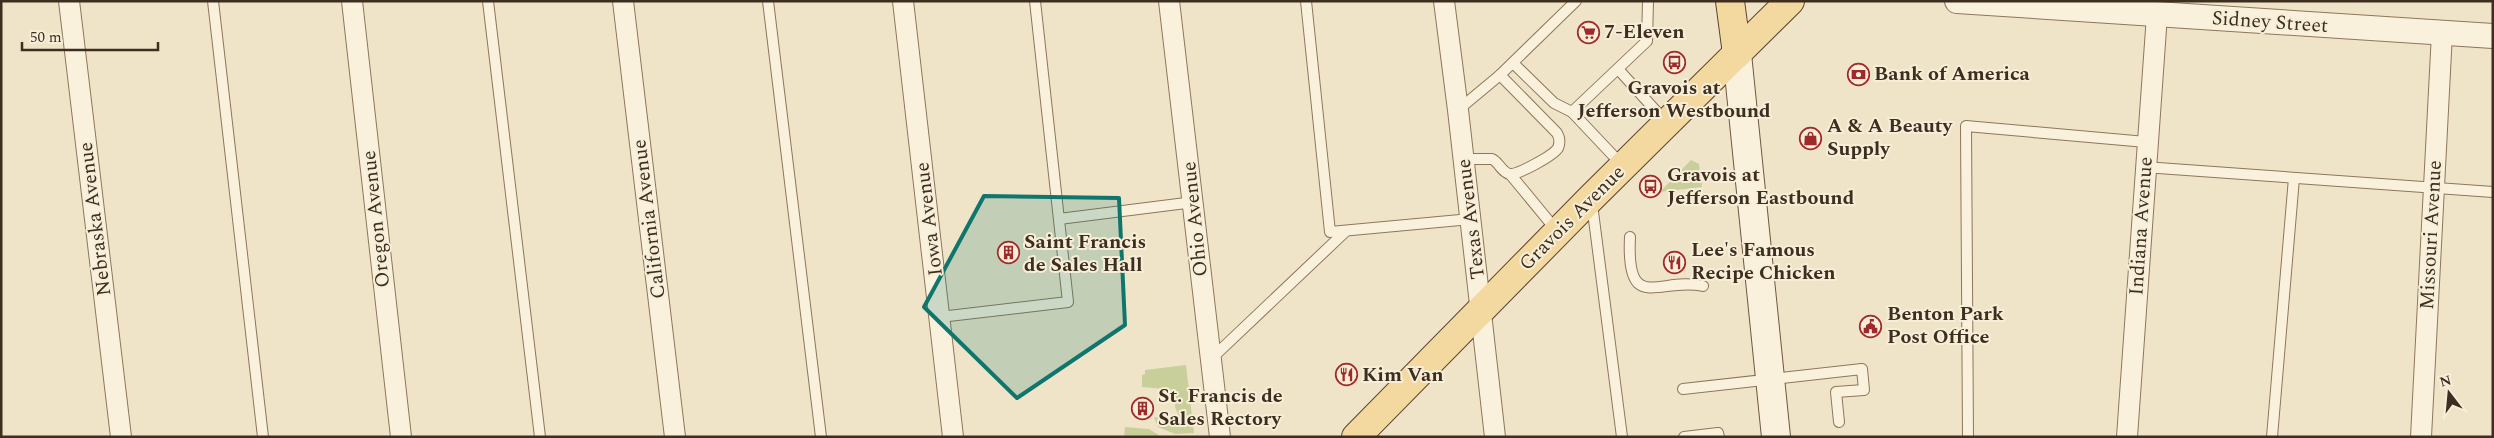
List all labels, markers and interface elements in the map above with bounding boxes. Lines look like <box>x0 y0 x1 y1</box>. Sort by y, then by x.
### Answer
street label: Sidney Street <box>2211 3 2329 41</box>
place label: 7-Eleven <box>1604 17 1685 47</box>
scale bar <box>22 20 159 52</box>
supermarket icon: 7-Eleven <box>1576 20 1600 44</box>
text: 50 m <box>30 26 62 49</box>
bus stop icon: Gravois at Jefferson Westbound <box>1662 50 1686 74</box>
place label: Bank of America <box>1874 59 2031 89</box>
bank icon: Bank of America <box>1846 62 1870 86</box>
place label: Gravois at Jefferson Westbound <box>1577 73 1771 126</box>
place label: A & A Beauty Supply <box>1827 111 1953 164</box>
shop icon: A & A Beauty Supply <box>1799 126 1823 150</box>
street label: California Avenue <box>624 138 674 300</box>
street label: Nebraska Avenue <box>71 140 119 298</box>
street label: Oregon Avenue <box>354 149 398 289</box>
street label: Indiana Avenue <box>2121 156 2161 296</box>
street label: Texas Avenue <box>1449 157 1493 281</box>
street label: Gravois Avenue <box>1512 158 1632 278</box>
street label: Missouri Avenue <box>2412 159 2450 311</box>
street label: Iowa Avenue <box>907 160 951 278</box>
street label: Ohio Avenue <box>1174 160 1216 278</box>
place label: Gravois at Jefferson Eastbound <box>1667 160 1855 213</box>
bus stop icon: Gravois at Jefferson Eastbound <box>1639 174 1663 198</box>
place label: Saint Francis de Sales Hall <box>1024 227 1146 280</box>
place label: Lee's Famous Recipe Chicken <box>1691 235 1836 288</box>
building icon: Saint Francis de Sales Hall <box>996 241 1020 265</box>
restaurant icon: Lee's Famous Recipe Chicken <box>1663 250 1687 274</box>
place label: Benton Park Post Office <box>1887 299 2004 352</box>
public building icon: Benton Park Post Office <box>1859 314 1883 338</box>
place label: Kim Van <box>1362 360 1444 390</box>
restaurant icon: Kim Van <box>1334 363 1358 387</box>
north arrow <box>2424 368 2474 418</box>
text: N <box>2437 369 2454 393</box>
place label: St. Francis de Sales Rectory <box>1158 381 1283 434</box>
building icon: St. Francis de Sales Rectory <box>1130 396 1154 420</box>

